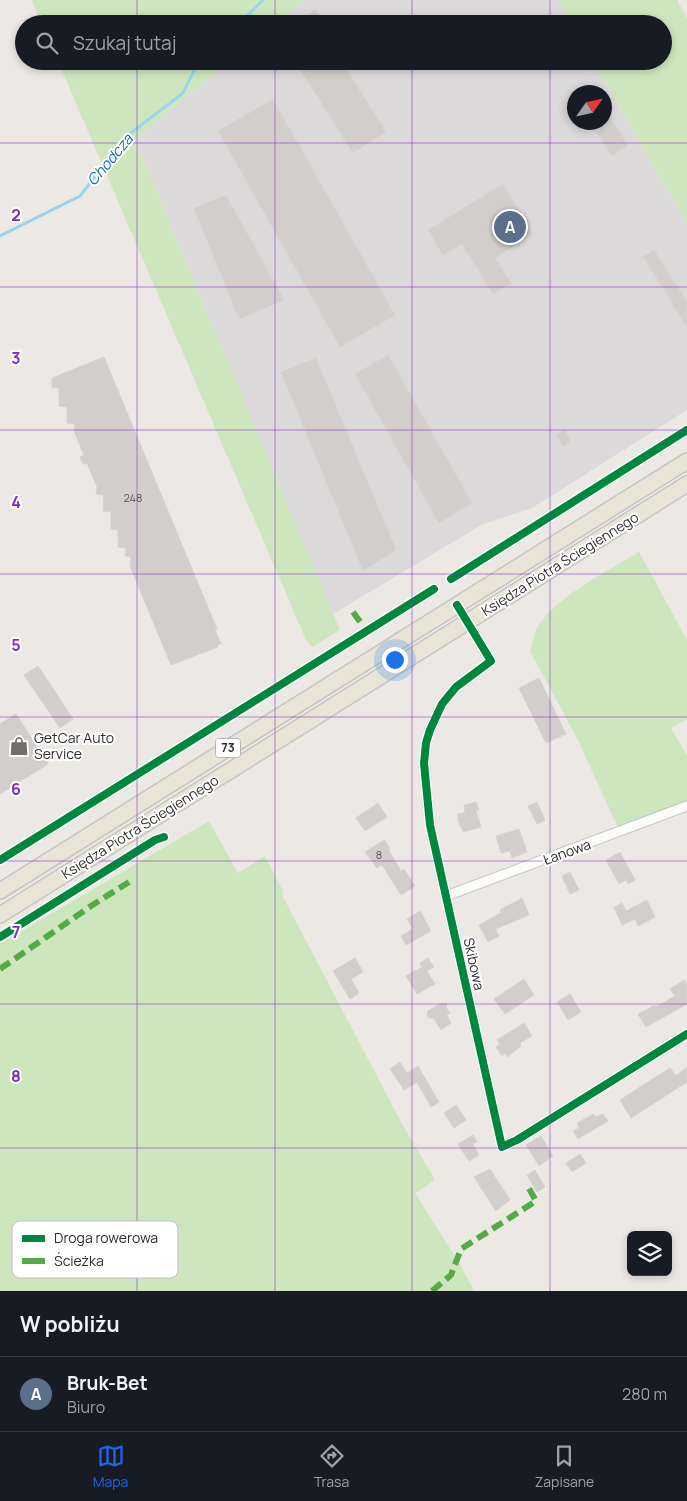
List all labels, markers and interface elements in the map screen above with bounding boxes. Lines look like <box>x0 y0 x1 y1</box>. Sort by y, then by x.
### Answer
search box <box>15 15 672 70</box>
icon: search <box>33 29 61 57</box>
text: Szukaj tutaj <box>73 30 176 56</box>
north arrow <box>567 85 612 130</box>
water label: Chodcza <box>82 129 138 190</box>
text: 2 <box>11 204 21 226</box>
pin: A <box>494 208 526 246</box>
text: 3 <box>11 347 21 369</box>
house number: 248 <box>124 490 142 505</box>
text: 4 <box>11 491 21 513</box>
street label: Księdza Piotra Ściegiennego <box>477 507 642 620</box>
text: 5 <box>11 634 21 656</box>
your location <box>382 647 408 673</box>
place label: GetCar Auto Service <box>34 728 114 763</box>
shop icon: GetCar Auto Service <box>8 735 30 757</box>
road number: 73 <box>216 738 240 758</box>
street label: Księdza Piotra Ściegiennego <box>57 770 222 883</box>
text: 6 <box>11 778 21 800</box>
street label: Łanowa <box>540 834 593 869</box>
house number: 8 <box>376 847 382 862</box>
text: 7 <box>12 921 20 943</box>
street label: Skibowa <box>460 936 489 992</box>
text: 8 <box>11 1065 21 1087</box>
legend <box>12 1221 178 1278</box>
text: Droga rowerowa <box>54 1228 158 1247</box>
map controls <box>627 1231 672 1276</box>
button: layers <box>627 1231 672 1276</box>
text: Ścieżka <box>54 1251 104 1270</box>
text: W pobliżu <box>20 1310 120 1338</box>
text: Bruk-Bet <box>67 1370 148 1396</box>
text: A <box>31 1383 41 1405</box>
text: 280 m <box>622 1383 667 1405</box>
text: Biuro <box>67 1396 105 1418</box>
tab: Mapa <box>93 1442 128 1491</box>
tab: Trasa <box>314 1442 349 1491</box>
tab: Zapisane <box>535 1442 594 1491</box>

